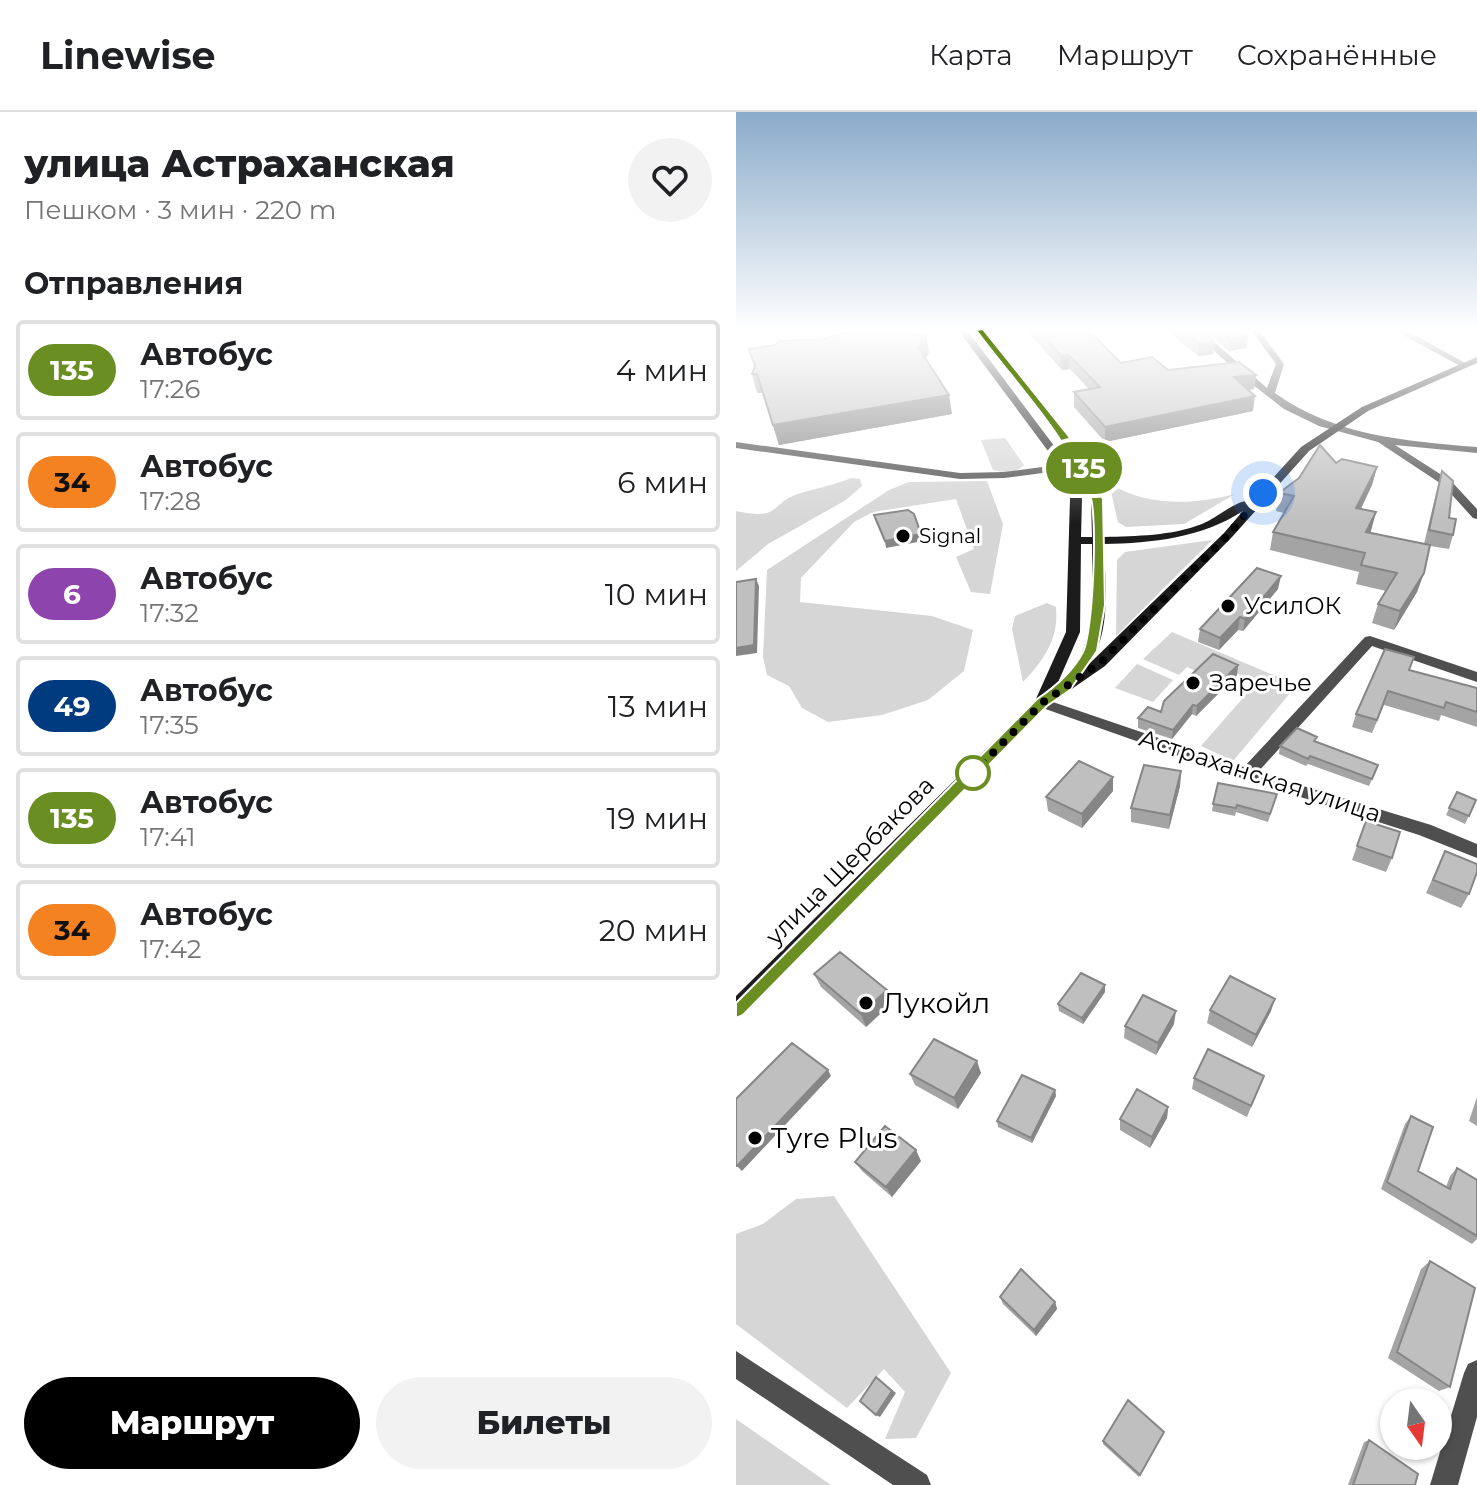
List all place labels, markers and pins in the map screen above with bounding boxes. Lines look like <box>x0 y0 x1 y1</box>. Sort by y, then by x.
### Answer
place label: Signal <box>919 524 981 548</box>
marker: Signal <box>894 527 912 545</box>
place label: УсилОК <box>1244 591 1342 620</box>
marker: УсилОК <box>1219 597 1237 615</box>
place label: Заречье <box>1209 668 1312 697</box>
marker: Заречье <box>1184 674 1202 692</box>
unlabelled marker <box>956 756 990 790</box>
place label: Лукойл <box>882 986 990 1020</box>
marker: Лукойл <box>857 994 875 1012</box>
place label: Tyre Plus <box>771 1121 897 1155</box>
marker: Tyre Plus <box>746 1129 764 1147</box>

